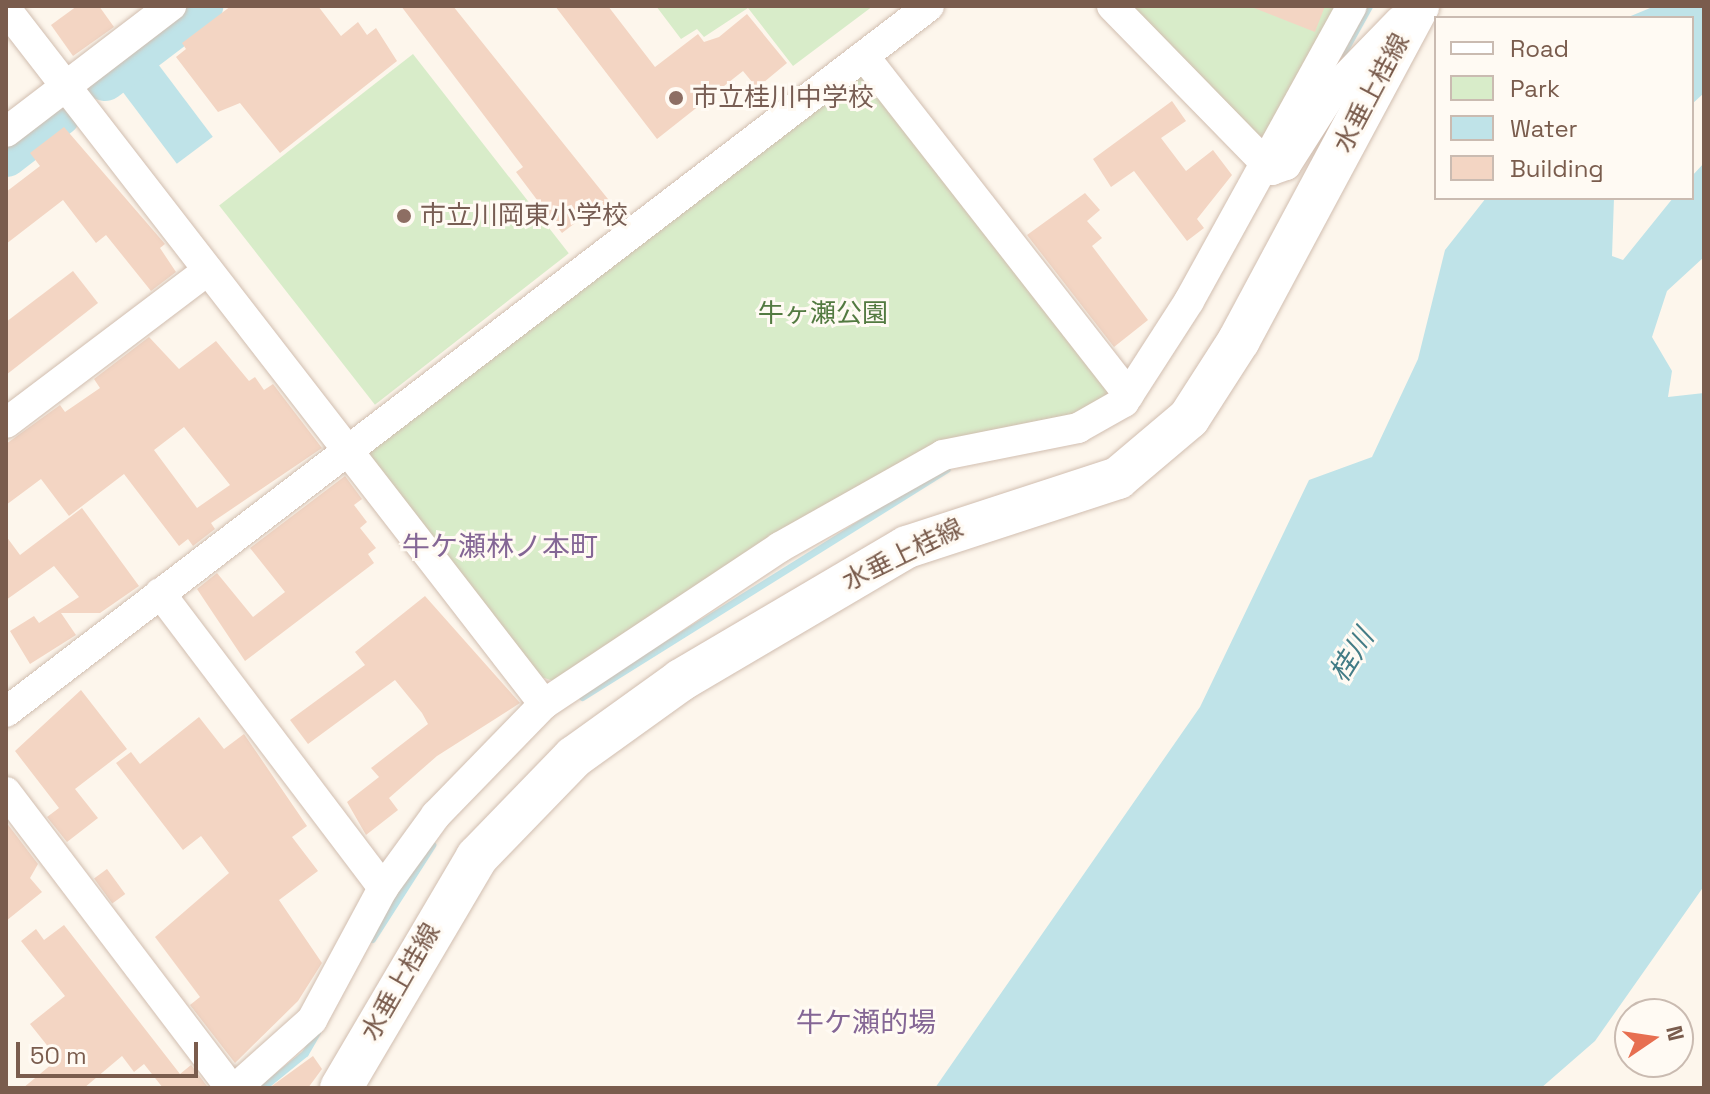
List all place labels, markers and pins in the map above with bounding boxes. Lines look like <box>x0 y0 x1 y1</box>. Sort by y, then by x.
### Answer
place label: 市立桂川中学校 <box>692 82 874 114</box>
marker: 市立桂川中学校 <box>667 89 685 107</box>
place label: 市立川岡東小学校 <box>420 200 628 232</box>
marker: 市立川岡東小学校 <box>395 207 413 225</box>

